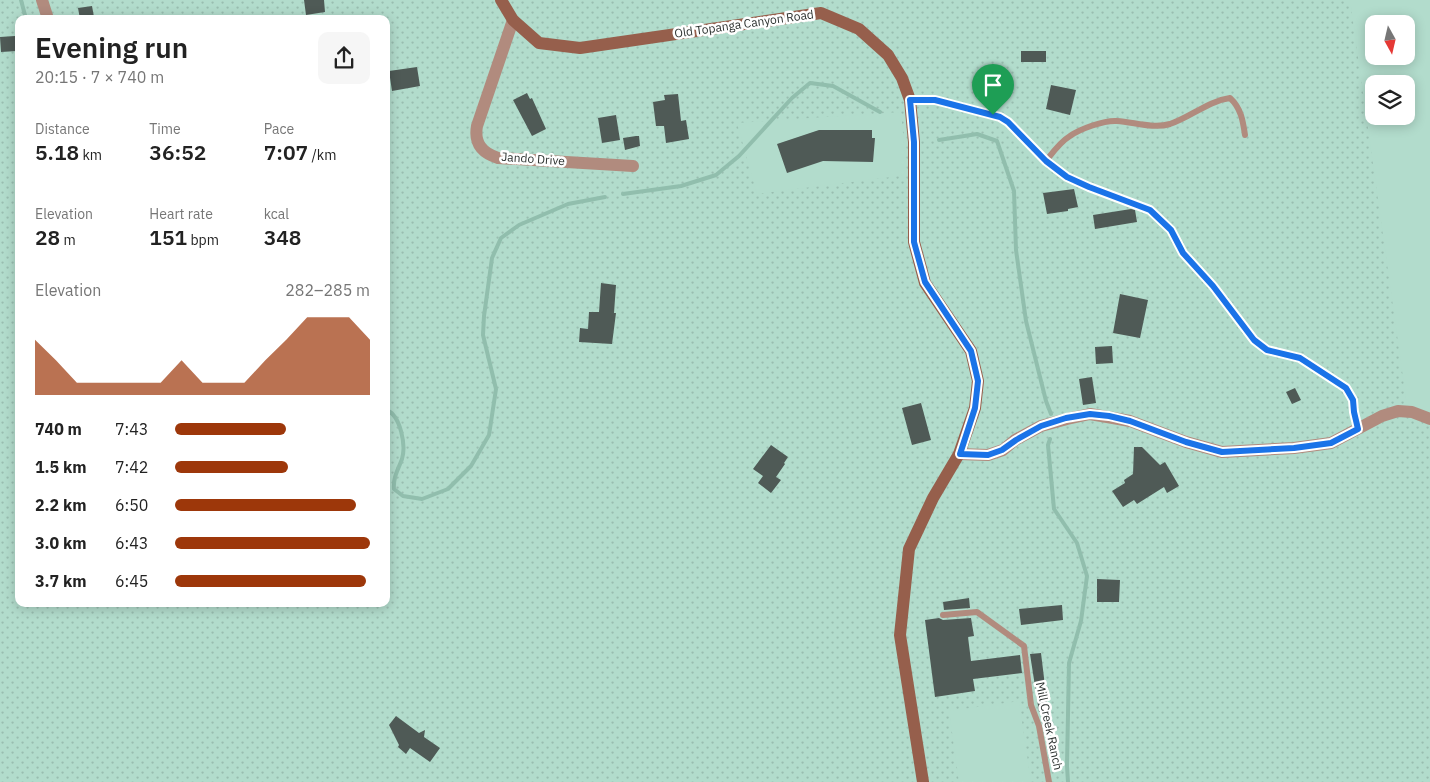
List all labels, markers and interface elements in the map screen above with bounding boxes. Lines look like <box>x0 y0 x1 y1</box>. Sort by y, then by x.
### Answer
street label: Old Topanga Canyon Road <box>673 6 815 41</box>
north arrow <box>1365 15 1415 65</box>
map controls <box>1365 15 1415 125</box>
text: Evening run <box>35 29 188 66</box>
button: share <box>318 32 370 84</box>
pin <box>972 64 1014 115</box>
text: 20:15 · 7 × 740 m <box>35 67 164 87</box>
icon: arrive <box>979 71 1007 99</box>
button: layers <box>1365 75 1415 125</box>
text: Distance <box>35 120 90 138</box>
text: Time <box>149 120 181 138</box>
text: Pace <box>264 120 294 138</box>
text: 5.18 <box>35 138 79 166</box>
text: 36:52 <box>149 138 206 166</box>
text: 7:07 <box>264 138 308 166</box>
text: km <box>79 146 102 164</box>
text: /km <box>308 146 336 164</box>
street label: Jando Drive <box>501 149 566 168</box>
text: Elevation <box>35 205 93 223</box>
text: Heart rate <box>149 205 213 223</box>
text: kcal <box>264 205 289 223</box>
text: 28 <box>35 223 60 251</box>
text: 151 <box>149 223 187 251</box>
text: 348 <box>264 223 301 251</box>
text: m <box>60 231 76 249</box>
text: bpm <box>187 231 219 249</box>
text: Elevation <box>35 280 101 300</box>
text: 282–285 m <box>285 280 370 300</box>
text: 740 m <box>35 419 82 439</box>
text: 7:43 <box>115 419 148 439</box>
text: 1.5 km <box>35 457 86 477</box>
text: 7:42 <box>115 457 148 477</box>
text: 2.2 km <box>35 495 86 515</box>
text: 6:50 <box>115 495 148 515</box>
text: 3.0 km <box>35 533 86 553</box>
text: 6:43 <box>115 533 148 553</box>
text: 3.7 km <box>35 571 86 591</box>
text: 6:45 <box>115 571 148 591</box>
street label: Mill Creek Ranch <box>1033 680 1066 771</box>

